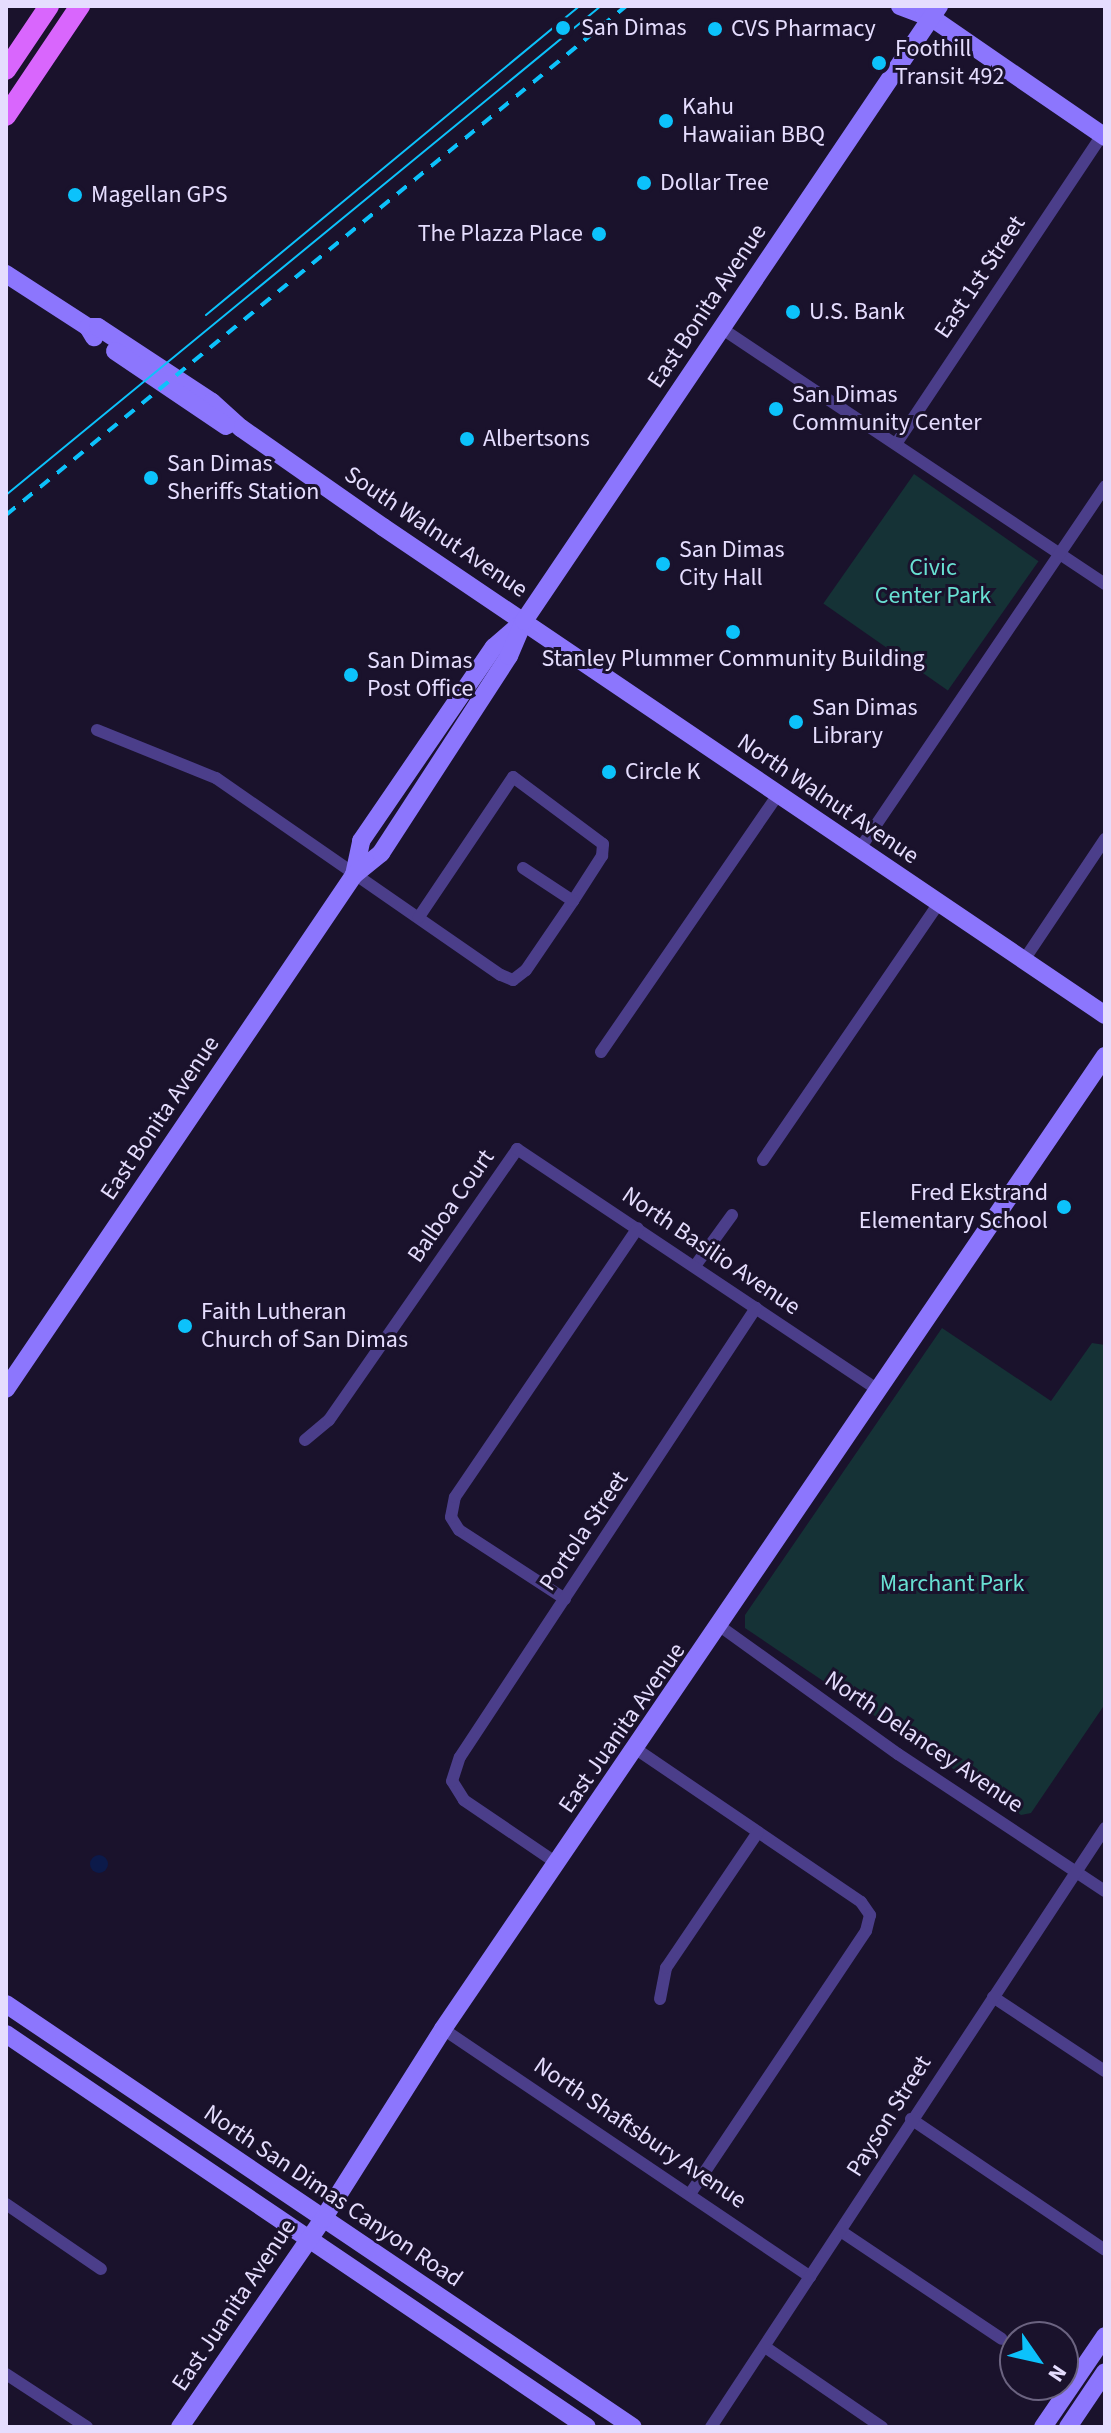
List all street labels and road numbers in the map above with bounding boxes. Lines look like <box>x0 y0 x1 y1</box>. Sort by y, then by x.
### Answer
street label: East 1st Street <box>928 210 1032 344</box>
street label: East Bonita Avenue <box>641 218 773 394</box>
street label: South Walnut Avenue <box>339 460 533 604</box>
street label: North Walnut Avenue <box>732 728 924 870</box>
street label: East Bonita Avenue <box>94 1030 226 1206</box>
street label: Balboa Court <box>402 1144 500 1268</box>
street label: North Basilio Avenue <box>616 1181 806 1321</box>
street label: Portola Street <box>533 1466 635 1596</box>
street label: East Juanita Avenue <box>552 1637 692 1819</box>
street label: North Delancey Avenue <box>819 1665 1029 1819</box>
street label: Payson Street <box>840 2050 938 2182</box>
street label: North Shaftsbury Avenue <box>528 2051 752 2215</box>
street label: North San Dimas Canyon Road <box>198 2099 468 2293</box>
street label: East Juanita Avenue <box>166 2213 302 2397</box>

